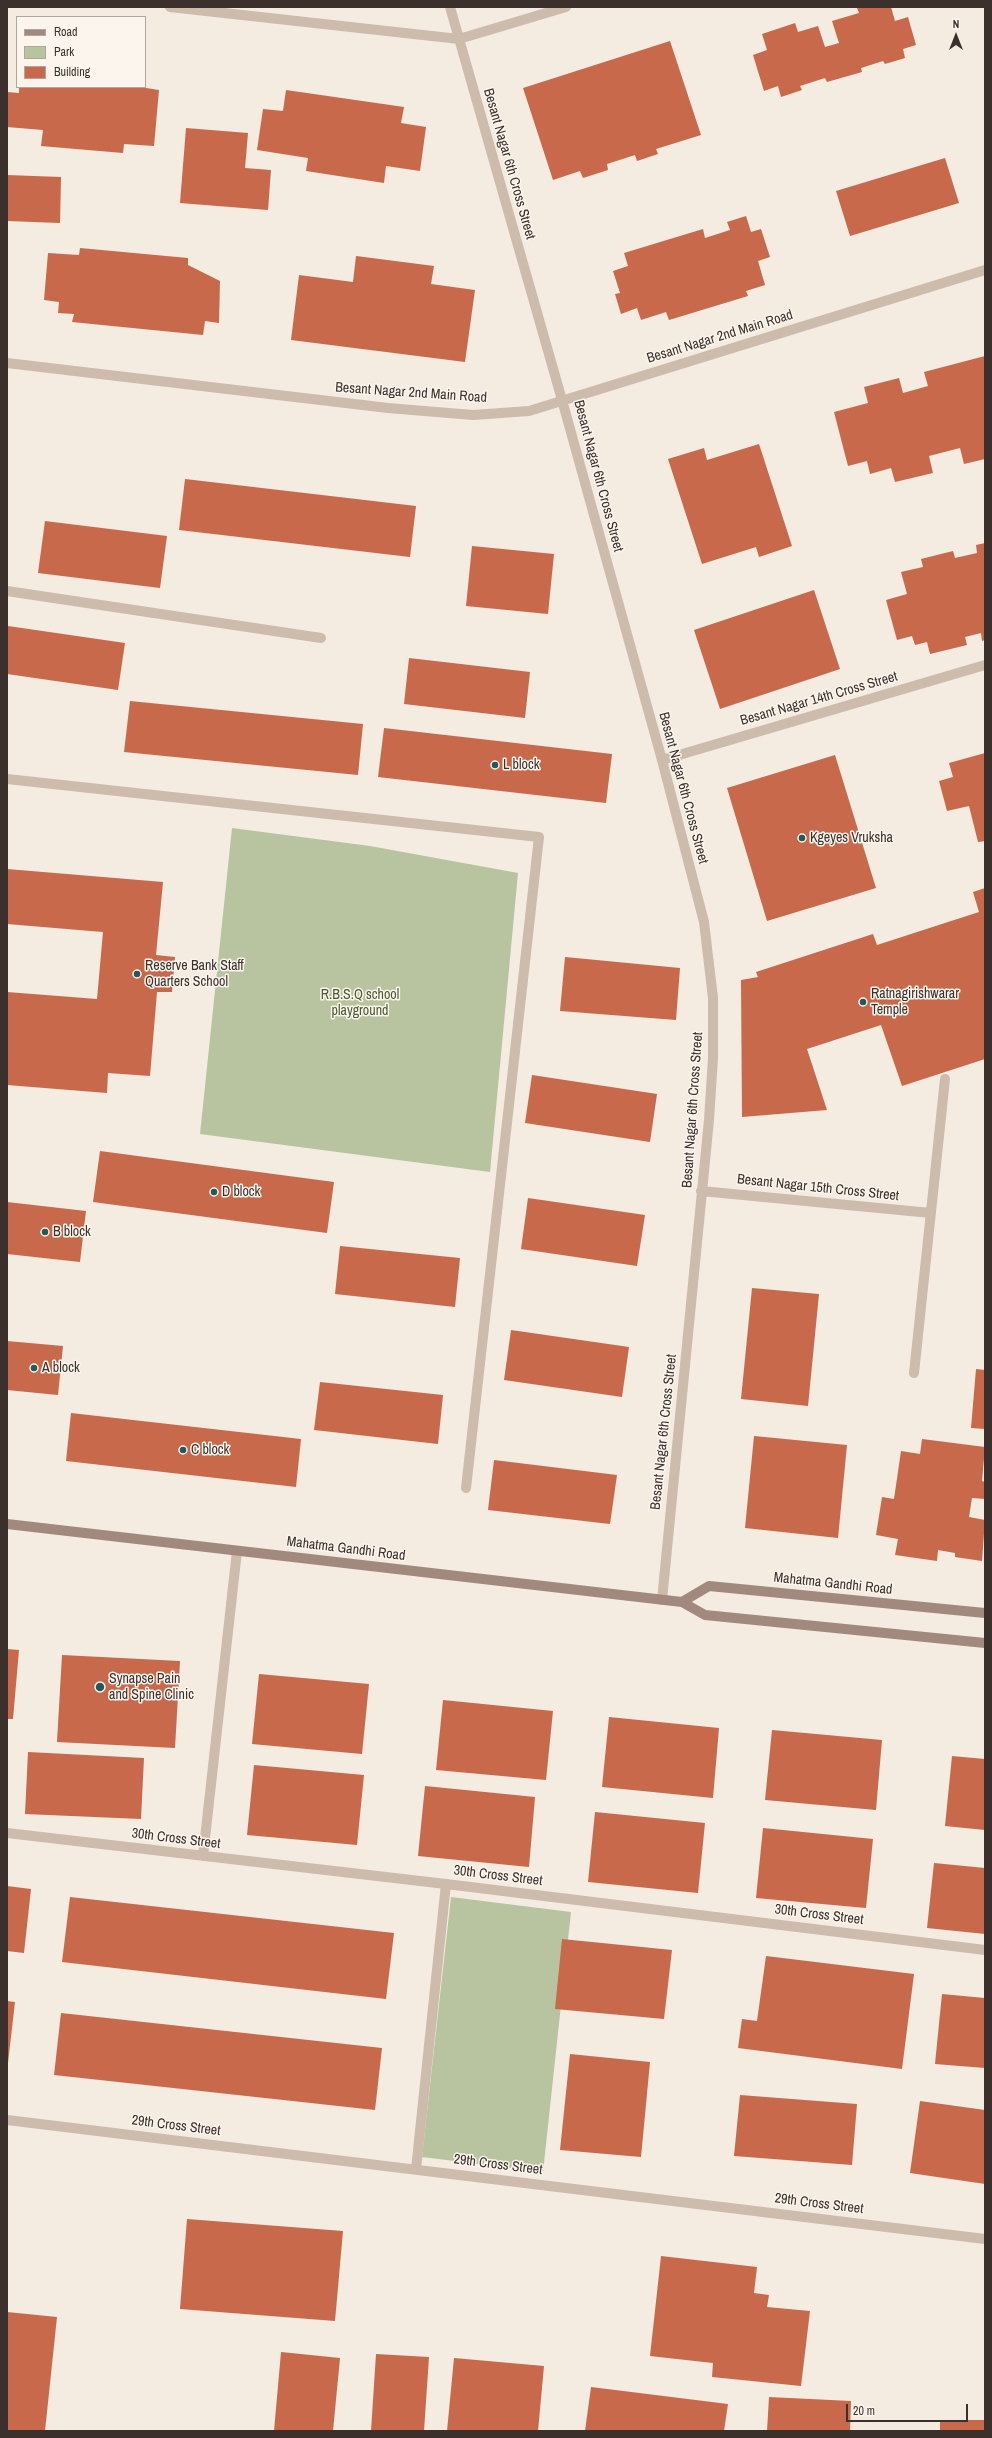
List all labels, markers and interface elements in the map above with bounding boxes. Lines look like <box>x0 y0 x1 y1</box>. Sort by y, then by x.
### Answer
legend <box>16 16 146 88</box>
north arrow <box>936 16 976 56</box>
text: N <box>953 17 959 31</box>
text: Road <box>54 24 78 40</box>
text: Park <box>54 44 74 60</box>
text: Building <box>54 64 90 80</box>
street label: Besant Nagar 6th Cross Street <box>479 87 539 241</box>
street label: Besant Nagar 2nd Main Road <box>645 307 795 367</box>
street label: Besant Nagar 2nd Main Road <box>335 379 487 407</box>
street label: Besant Nagar 6th Cross Street <box>570 398 626 554</box>
street label: Besant Nagar 14th Cross Street <box>738 668 900 730</box>
street label: Besant Nagar 6th Cross Street <box>655 710 711 866</box>
place label: L block <box>503 757 539 773</box>
marker: L block <box>490 760 500 770</box>
place label: Kgeyes Vruksha <box>810 830 893 846</box>
marker: Kgeyes Vruksha <box>797 833 807 843</box>
place label: Reserve Bank Staff Quarters School <box>145 958 244 990</box>
marker: Reserve Bank Staff Quarters School <box>132 969 142 979</box>
place label: Ratnagirishwarar Temple <box>871 986 959 1018</box>
park label: R.B.S.Q school playground <box>321 987 399 1020</box>
marker: Ratnagirishwarar Temple <box>858 997 868 1007</box>
street label: Besant Nagar 6th Cross Street <box>679 1031 707 1189</box>
street label: Besant Nagar 15th Cross Street <box>736 1171 900 1205</box>
place label: D block <box>222 1184 260 1200</box>
marker: D block <box>209 1187 219 1197</box>
place label: B block <box>53 1224 91 1240</box>
marker: B block <box>40 1227 50 1237</box>
street label: Besant Nagar 6th Cross Street <box>647 1353 681 1511</box>
place label: A block <box>42 1360 80 1376</box>
marker: A block <box>29 1363 39 1373</box>
place label: C block <box>191 1442 229 1458</box>
marker: C block <box>178 1445 188 1455</box>
street label: Mahatma Gandhi Road <box>286 1533 406 1565</box>
street label: Mahatma Gandhi Road <box>773 1569 893 1599</box>
place label: Synapse Pain and Spine Clinic <box>109 1671 194 1704</box>
marker: Synapse Pain and Spine Clinic <box>94 1681 106 1693</box>
street label: 30th Cross Street <box>131 1825 221 1853</box>
street label: 30th Cross Street <box>453 1862 543 1890</box>
street label: 30th Cross Street <box>774 1901 864 1929</box>
street label: 29th Cross Street <box>131 2112 221 2140</box>
street label: 29th Cross Street <box>453 2151 543 2179</box>
street label: 29th Cross Street <box>774 2190 864 2218</box>
scale bar <box>848 2396 970 2422</box>
text: 20 m <box>853 2403 875 2419</box>

